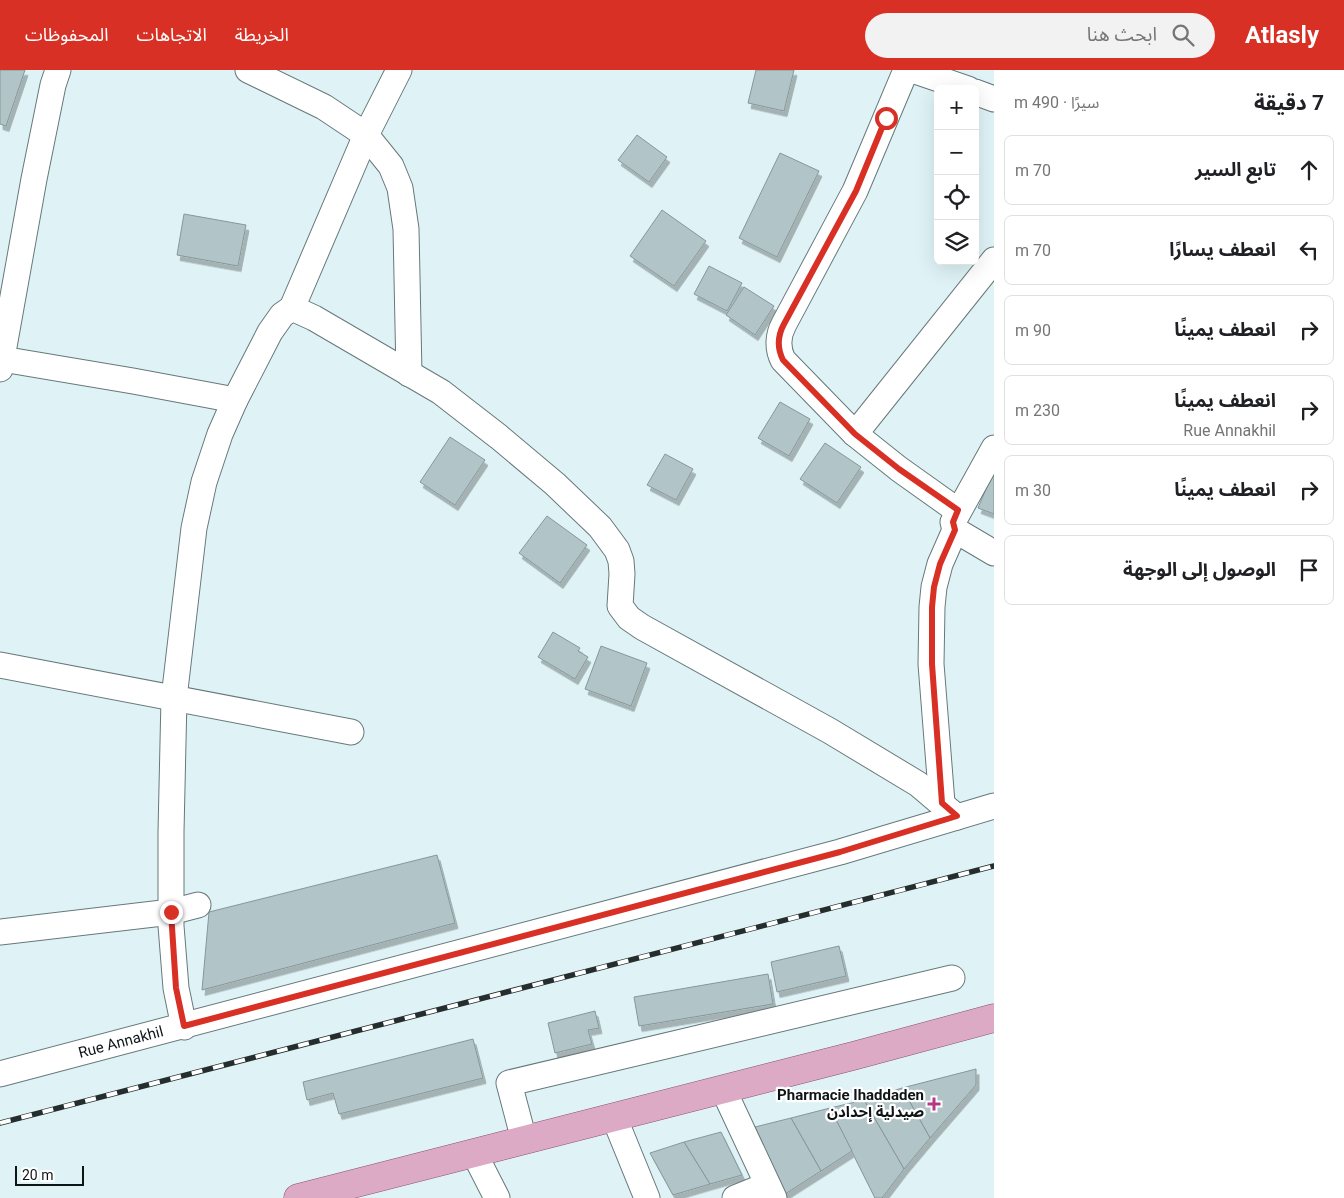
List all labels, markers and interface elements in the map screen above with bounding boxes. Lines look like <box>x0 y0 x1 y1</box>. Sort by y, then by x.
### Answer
search box <box>865 13 1215 58</box>
icon: search <box>1169 21 1197 49</box>
text: Atlasly <box>1245 21 1319 49</box>
text: ابحث هنا <box>1087 23 1157 46</box>
text: المحفوظات <box>25 24 109 45</box>
text: الاتجاهات <box>137 24 207 45</box>
text: الخريطة <box>235 24 289 45</box>
map controls <box>934 85 979 265</box>
button: + <box>934 85 979 130</box>
text: 7 دقيقة <box>1254 91 1324 115</box>
text: سيرًا · 490 m <box>1014 93 1099 112</box>
route start <box>875 107 898 130</box>
button: − <box>934 130 979 175</box>
icon: ahead <box>1295 156 1323 184</box>
text: تابع السير <box>1195 158 1276 181</box>
text: 70 m <box>1015 161 1051 180</box>
button: locate <box>934 175 979 220</box>
button: layers <box>934 220 979 265</box>
icon: left <box>1295 236 1323 264</box>
text: انعطف يسارًا <box>1169 238 1276 261</box>
text: 70 m <box>1015 241 1051 260</box>
icon: right <box>1295 316 1323 344</box>
text: انعطف يمينًا <box>1174 318 1276 341</box>
text: 90 m <box>1015 321 1051 340</box>
text: انعطف يمينًا <box>1174 389 1276 412</box>
icon: right <box>1295 396 1323 424</box>
text: 230 m <box>1015 401 1060 420</box>
text: Rue Annakhil <box>1183 421 1276 440</box>
icon: right <box>1295 476 1323 504</box>
text: انعطف يمينًا <box>1174 478 1276 501</box>
text: 30 m <box>1015 481 1051 500</box>
icon: arrive <box>1295 556 1323 584</box>
text: الوصول إلى الوجهة <box>1123 558 1276 581</box>
route end <box>160 901 183 924</box>
street label: Rue Annakhil <box>77 1022 165 1062</box>
place label: Pharmacie Ihaddaden صيدلية إحدادن <box>777 1086 924 1122</box>
marker: Pharmacie Ihaddaden صيدلية إحدادن <box>928 1098 940 1110</box>
scale bar <box>15 1163 84 1186</box>
text: 20 m <box>22 1167 54 1183</box>

